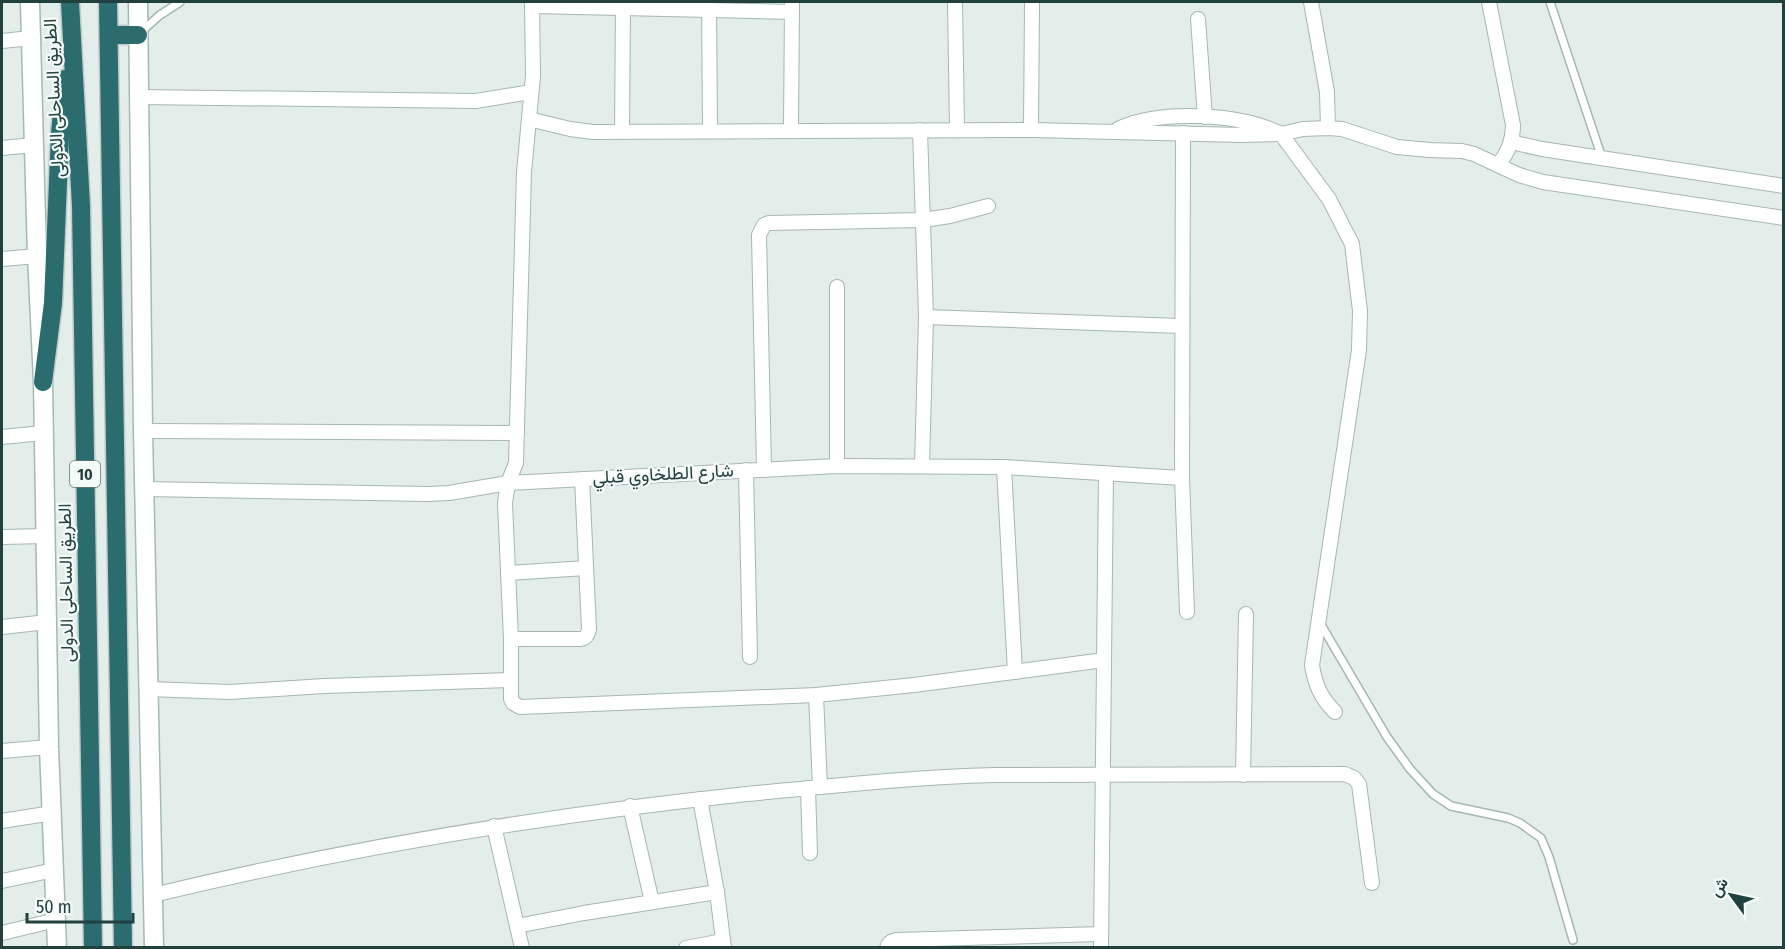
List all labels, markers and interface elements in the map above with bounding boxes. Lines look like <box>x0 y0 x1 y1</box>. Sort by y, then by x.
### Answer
street label: الطريق الساحلى الدولى <box>39 18 69 178</box>
street label: شارع الطلخاوي قبلي <box>592 459 734 493</box>
road number: 10 <box>70 461 100 487</box>
street label: الطريق الساحلى الدولى <box>54 503 78 663</box>
north arrow <box>1701 865 1761 925</box>
text: ش <box>1706 874 1732 900</box>
scale bar <box>27 886 134 924</box>
text: 50 m <box>36 896 72 918</box>

